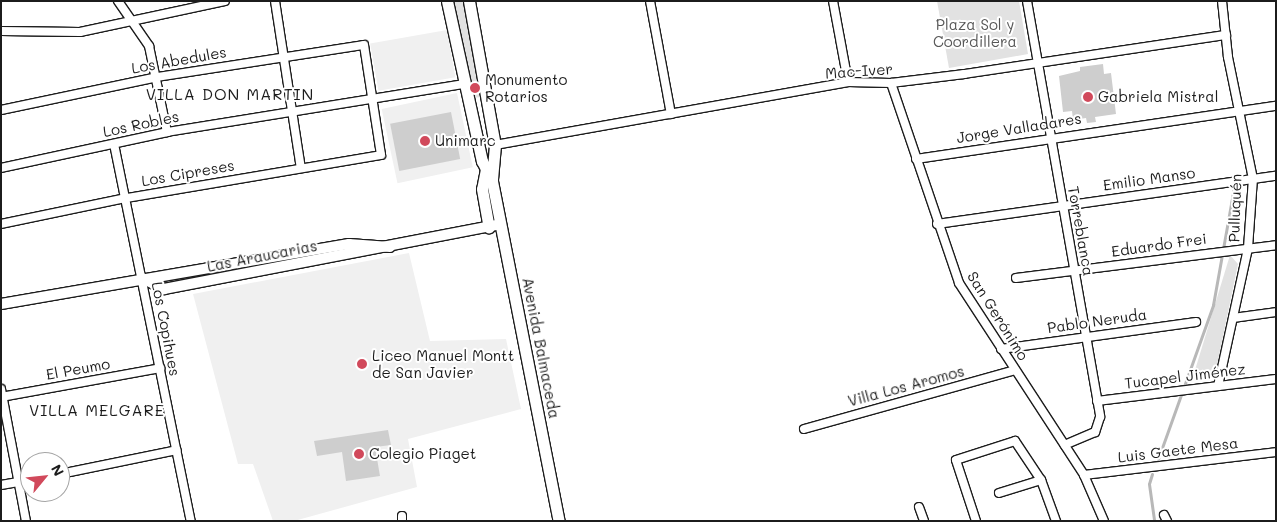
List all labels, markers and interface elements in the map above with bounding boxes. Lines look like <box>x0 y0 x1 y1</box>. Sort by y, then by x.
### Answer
park label: Plaza Sol y Coordillera <box>933 15 1017 50</box>
street label: Los Abedules <box>130 43 228 77</box>
street label: Mac-Iver <box>825 60 893 82</box>
place label: Monumento Rotarios <box>485 70 567 105</box>
marker: Monumento Rotarios <box>469 82 481 94</box>
district label: VILLA DON MARTIN <box>144 84 316 104</box>
place label: Gabriela Mistral <box>1098 88 1218 106</box>
marker: Gabriela Mistral <box>1082 91 1094 103</box>
street label: Los Robles <box>101 107 181 141</box>
street label: Jorge Valladares <box>955 109 1083 147</box>
place label: Unimarc <box>435 132 496 150</box>
marker: Unimarc <box>419 135 431 147</box>
street label: Los Cipreses <box>140 156 236 190</box>
street label: Emilio Manso <box>1102 164 1196 194</box>
street label: Pulluquén <box>1225 173 1245 243</box>
street label: Torreblanca <box>1064 185 1098 277</box>
street label: Eduardo Frei <box>1110 229 1208 261</box>
street label: Las Araucarias <box>205 237 319 275</box>
street label: San Gerónimo <box>963 268 1033 364</box>
street label: Avenida Balmaceda <box>518 276 564 420</box>
street label: Los Copihues <box>148 280 184 378</box>
street label: Pablo Neruda <box>1046 305 1148 337</box>
place label: Liceo Manuel Montt de San Javier <box>372 346 514 381</box>
street label: El Peumo <box>45 355 111 383</box>
marker: Liceo Manuel Montt de San Javier <box>356 358 368 370</box>
street label: Tucapel Jiménez <box>1123 360 1247 392</box>
street label: Villa Los Aromos <box>846 362 966 410</box>
district label: VILLA MELGARE <box>27 400 167 420</box>
street label: Luis Gaete Mesa <box>1117 434 1239 466</box>
place label: Colegio Piaget <box>369 445 476 463</box>
marker: Colegio Piaget <box>353 448 365 460</box>
north arrow <box>20 452 70 502</box>
text: N <box>47 461 69 479</box>

